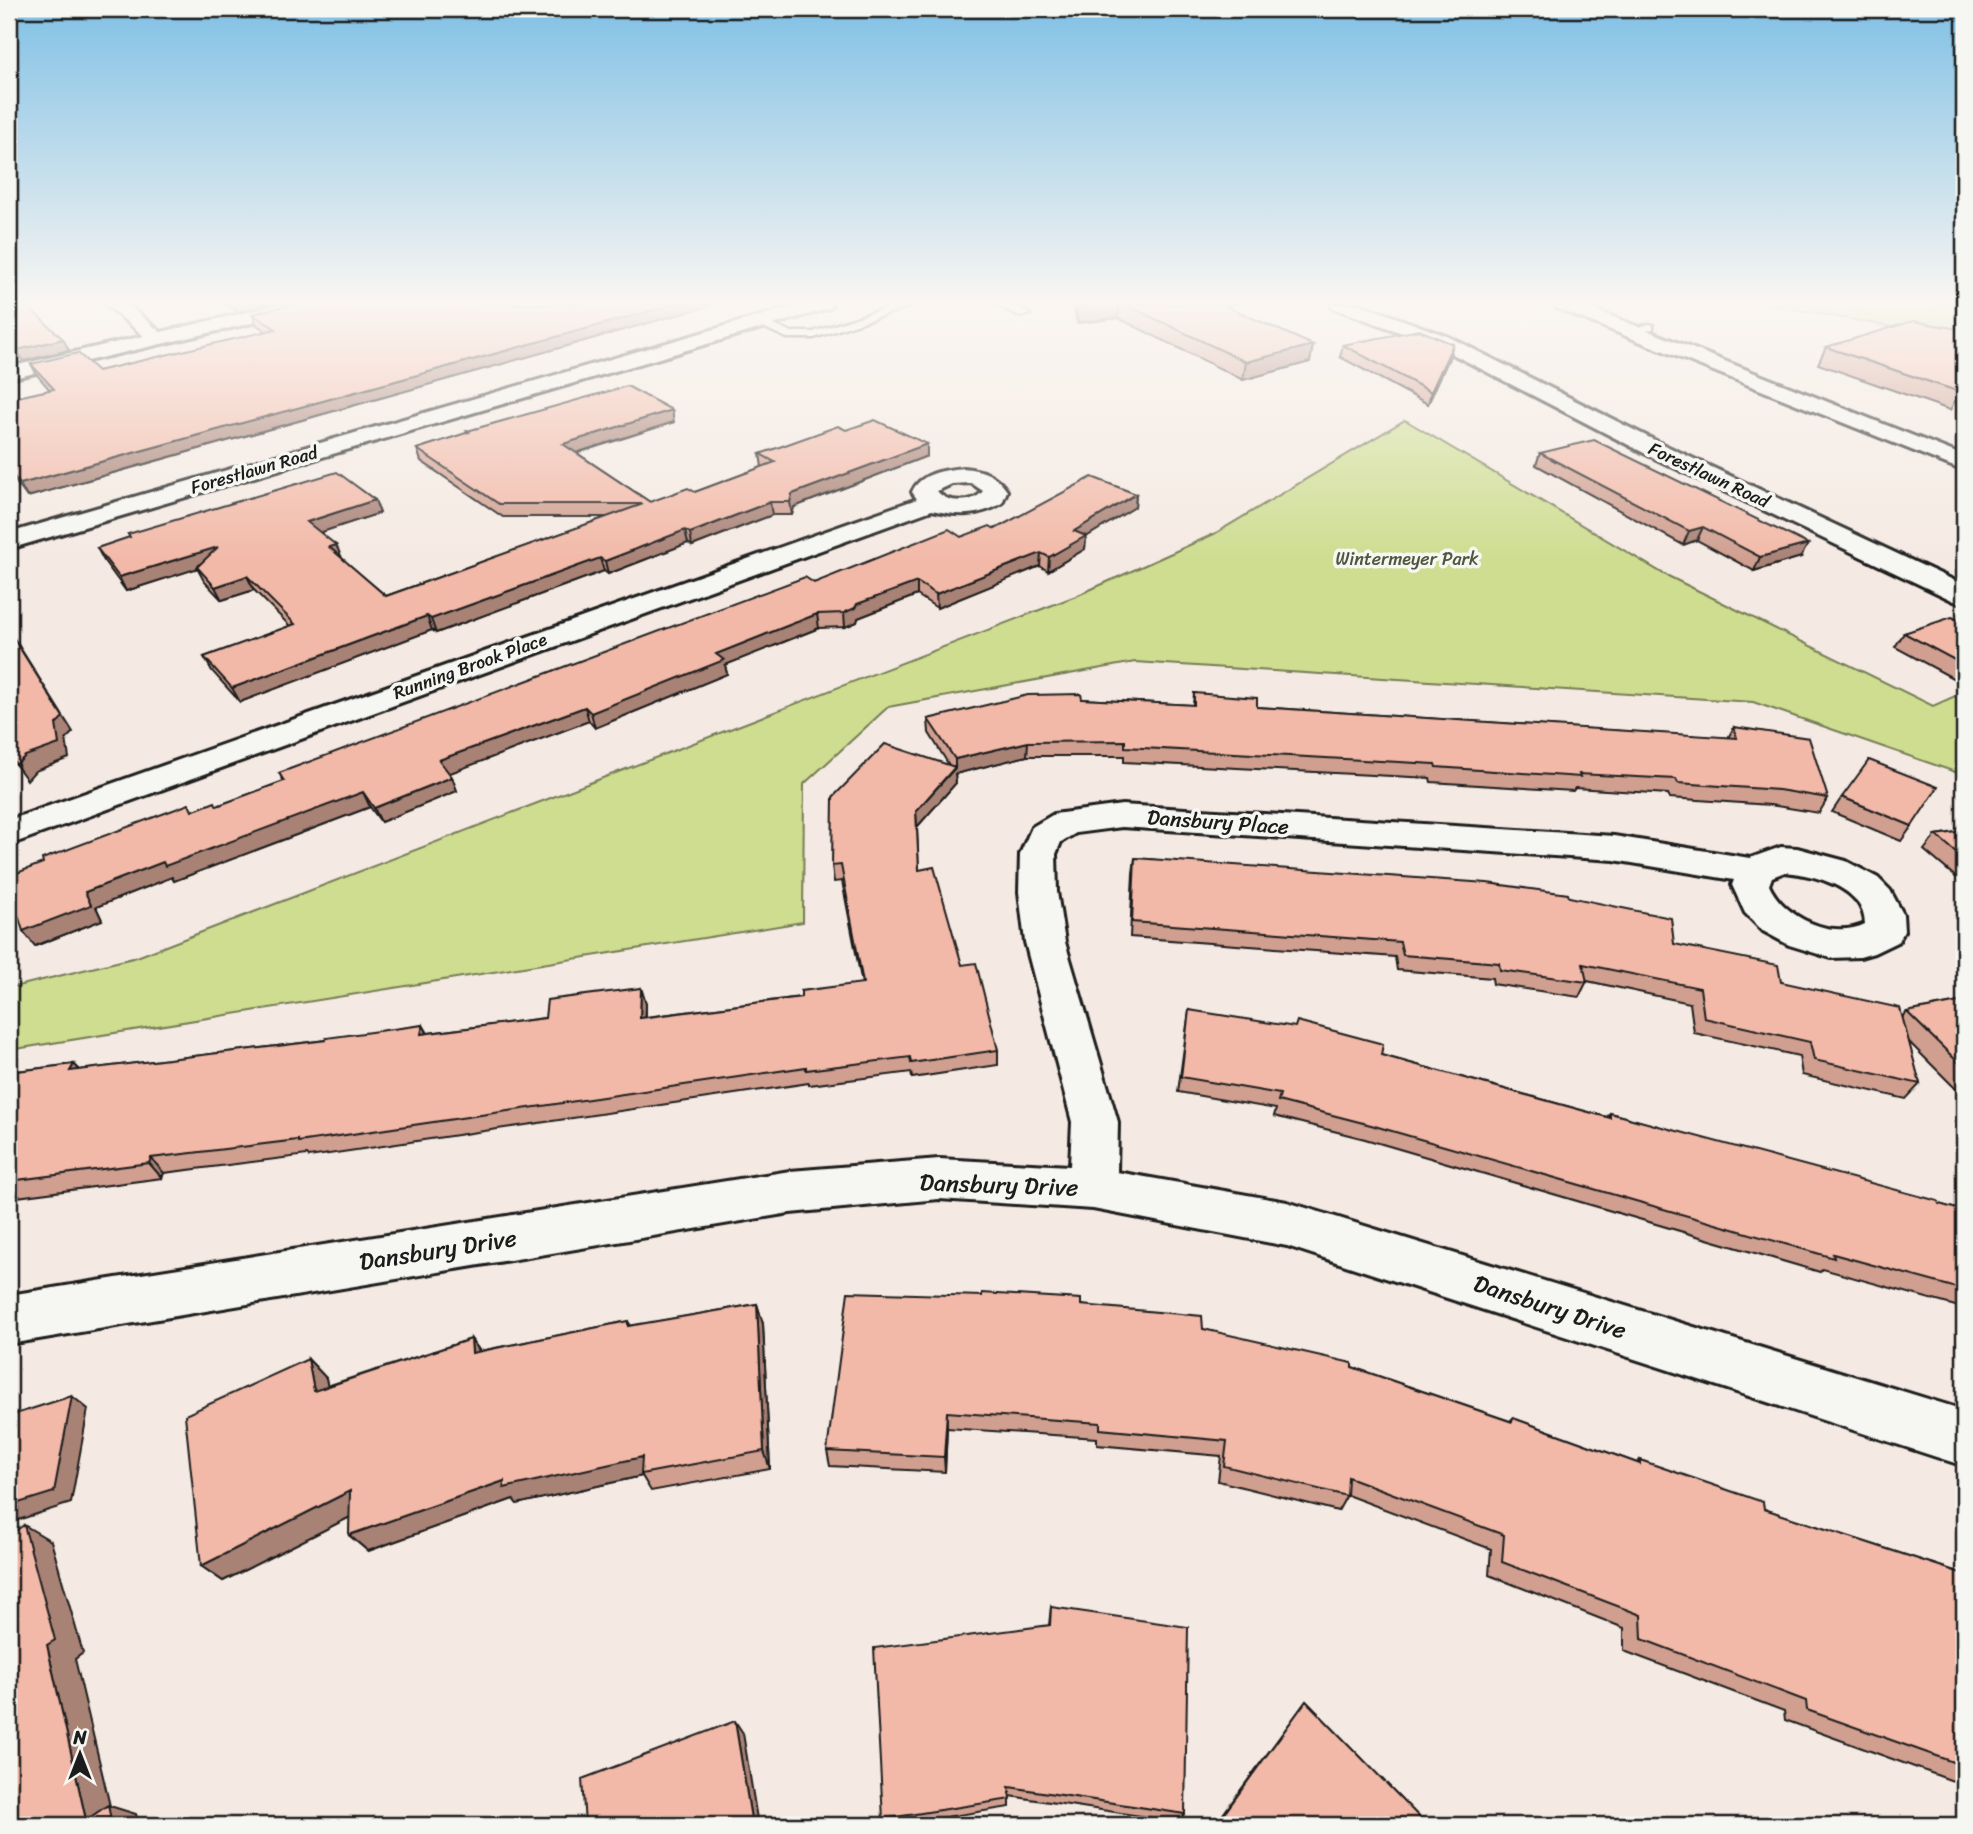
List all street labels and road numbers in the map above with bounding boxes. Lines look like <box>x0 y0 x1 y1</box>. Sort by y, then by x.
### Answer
street label: Forestlawn Road <box>1643 433 1776 518</box>
street label: Forestlawn Road <box>187 436 323 503</box>
street label: Running Brook Place <box>388 623 552 709</box>
street label: Dansbury Place <box>1146 798 1290 846</box>
street label: Dansbury Drive <box>919 1161 1079 1209</box>
street label: Dansbury Drive <box>356 1217 520 1283</box>
street label: Dansbury Drive <box>1468 1262 1632 1352</box>

